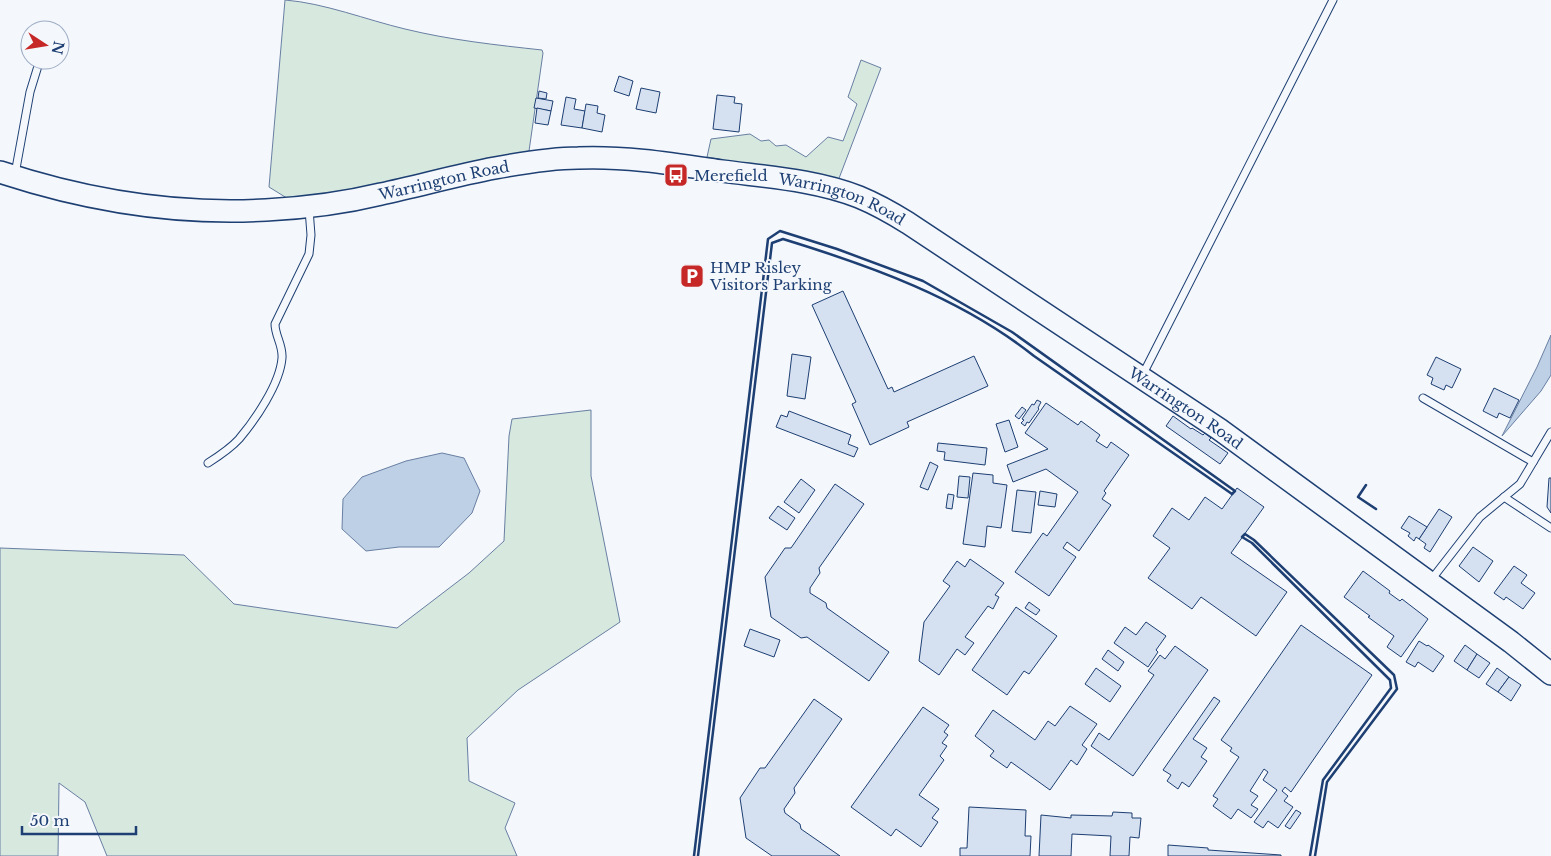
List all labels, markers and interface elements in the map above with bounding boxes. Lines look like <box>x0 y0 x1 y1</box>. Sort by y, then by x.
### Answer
north arrow <box>20 20 70 70</box>
text: N <box>48 39 68 56</box>
street label: Warrington Road <box>376 156 511 204</box>
bus stop icon: Merefield <box>663 162 689 188</box>
place label: Merefield <box>694 166 768 185</box>
street label: Warrington Road <box>776 168 909 229</box>
place label: HMP Risley Visitors Parking <box>709 258 833 294</box>
parking icon: HMP Risley Visitors Parking <box>679 263 705 289</box>
street label: Warrington Road <box>1124 362 1247 453</box>
scale bar <box>22 804 136 836</box>
text: 50 m <box>30 811 70 830</box>

